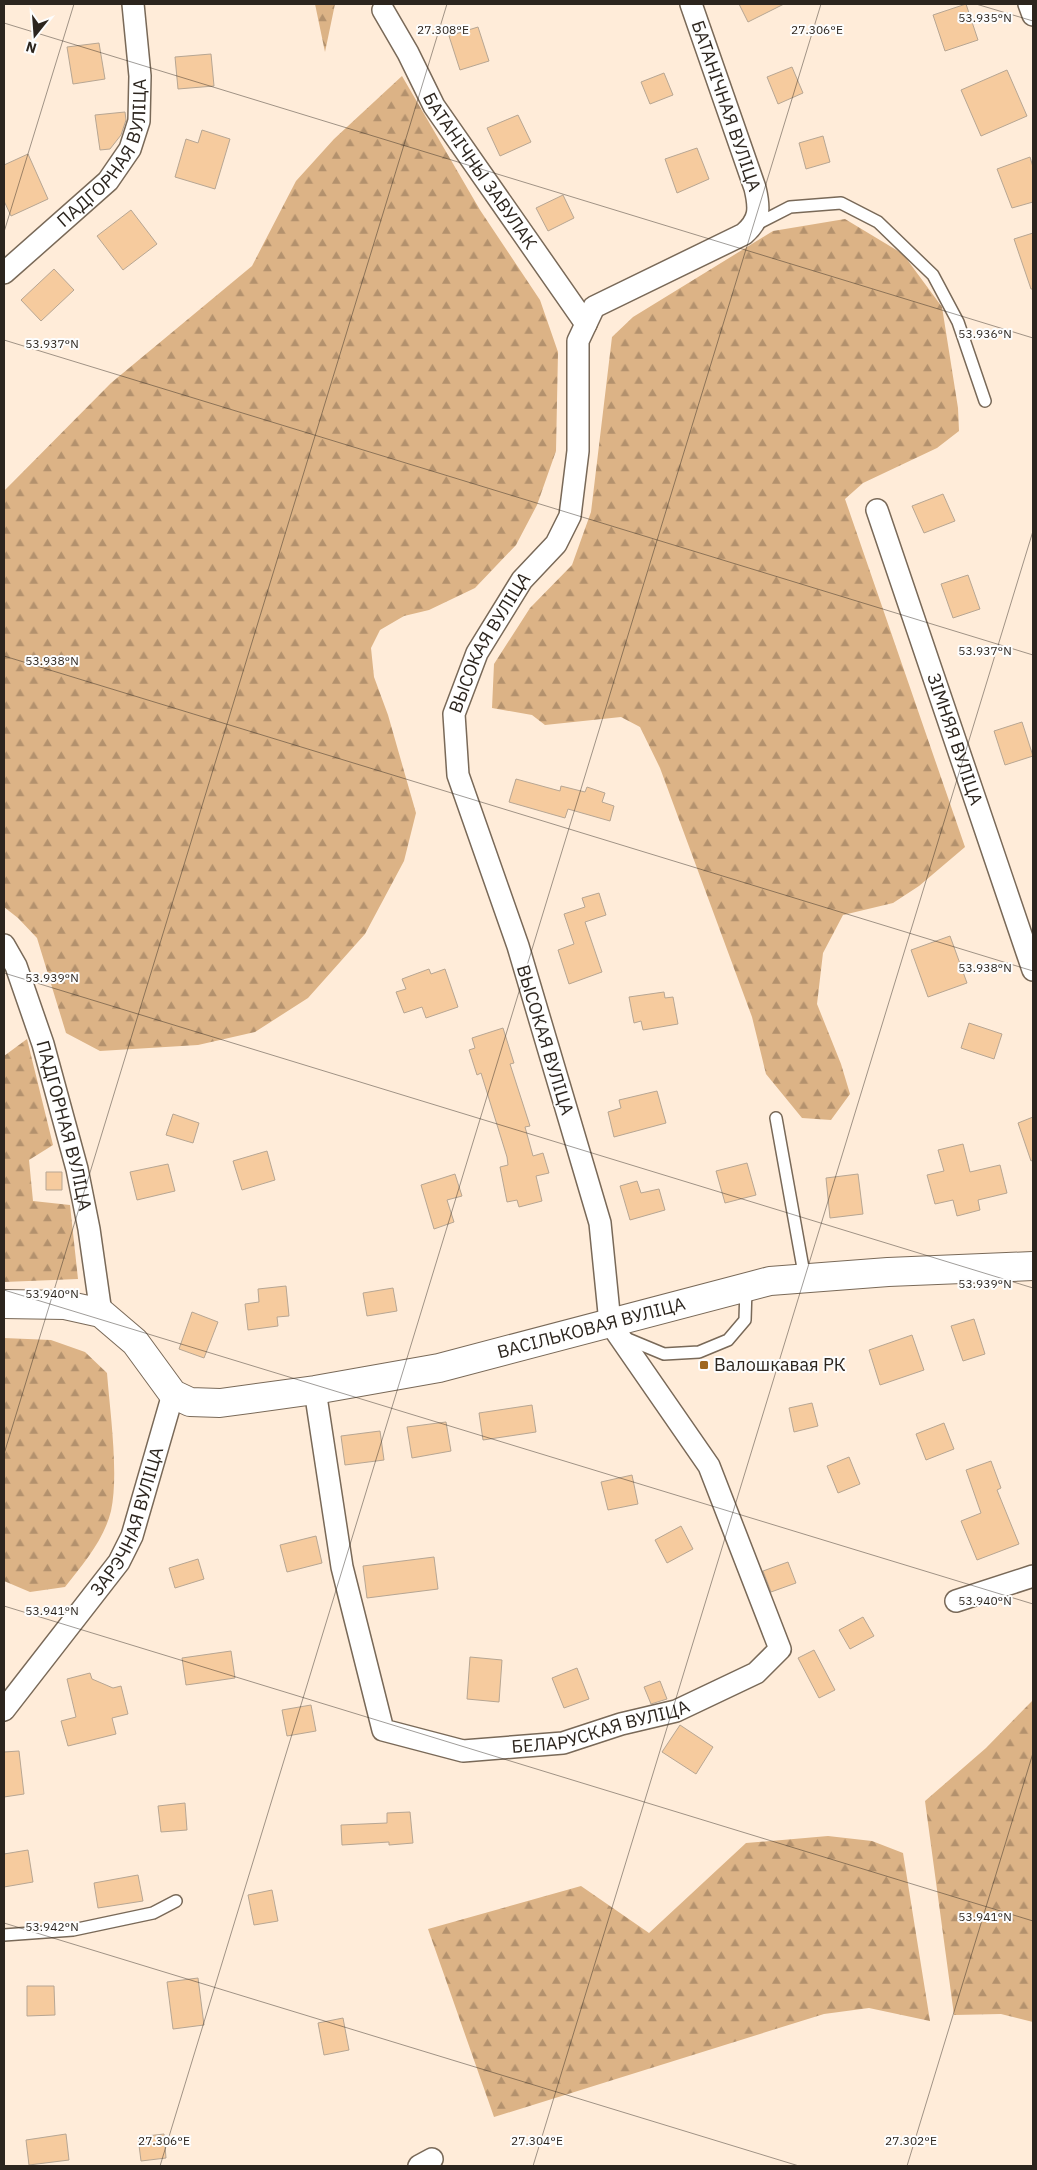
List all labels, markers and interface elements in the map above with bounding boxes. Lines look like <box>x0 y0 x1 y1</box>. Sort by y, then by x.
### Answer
north arrow <box>10 10 60 60</box>
text: 53.935°N <box>958 10 1012 25</box>
street label: БАТАНІЧНАЯ ВУЛІЦА <box>686 17 767 195</box>
text: 27.308°E <box>417 22 469 37</box>
text: 27.306°E <box>791 22 843 37</box>
text: N <box>24 37 39 58</box>
street label: ПАДГОРНАЯ ВУЛІЦА <box>52 78 151 232</box>
street label: БАТАНІЧНЫ ЗАВУЛАК <box>418 88 542 254</box>
text: 53.936°N <box>958 326 1012 341</box>
text: 53.937°N <box>25 336 79 351</box>
street label: ВЫСОКАЯ ВУЛІЦА <box>443 566 535 716</box>
text: 53.937°N <box>958 643 1012 658</box>
text: 53.938°N <box>25 653 79 668</box>
street label: ЗІМНЯЯ ВУЛІЦА <box>922 670 988 808</box>
text: 53.938°N <box>958 960 1012 975</box>
street label: ВЫСОКАЯ ВУЛІЦА <box>512 962 579 1118</box>
text: 53.939°N <box>25 970 79 985</box>
street label: ПАДГОРНАЯ ВУЛІЦА <box>32 1038 97 1213</box>
text: 53.939°N <box>958 1276 1012 1291</box>
text: 53.940°N <box>25 1286 79 1301</box>
street label: ВАСІЛЬКОВАЯ ВУЛІЦА <box>495 1292 688 1363</box>
place label: Валошкавая РК <box>714 1353 846 1376</box>
marker: Валошкавая РК <box>698 1359 710 1371</box>
street label: ЗАРЭЧНАЯ ВУЛІЦА <box>85 1444 168 1600</box>
text: 53.940°N <box>958 1593 1012 1608</box>
text: 53.941°N <box>25 1603 79 1618</box>
street label: БЕЛАРУСКАЯ ВУЛІЦА <box>511 1694 693 1758</box>
text: 53.941°N <box>958 1909 1012 1924</box>
text: 53.942°N <box>25 1919 79 1934</box>
text: 27.306°E <box>138 2133 190 2148</box>
text: 27.304°E <box>511 2133 563 2148</box>
text: 27.302°E <box>885 2133 937 2148</box>

